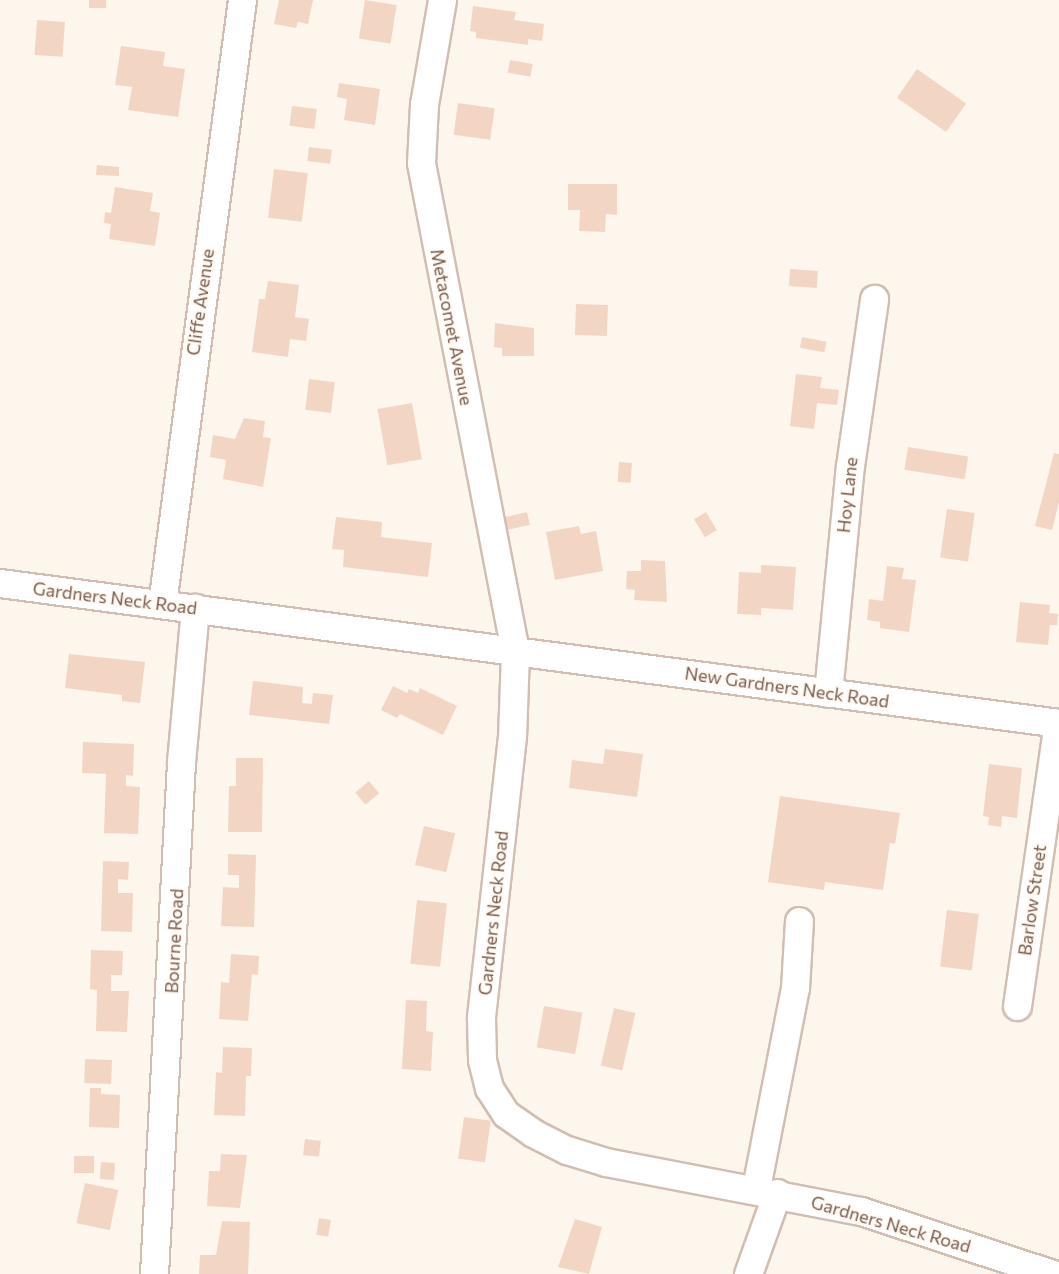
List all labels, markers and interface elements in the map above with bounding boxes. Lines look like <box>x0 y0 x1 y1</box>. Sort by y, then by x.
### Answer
street label: Cliffe Avenue <box>182 247 218 357</box>
street label: Metacomet Avenue <box>426 247 478 407</box>
street label: Hoy Lane <box>832 456 862 534</box>
street label: Gardners Neck Road <box>32 577 198 619</box>
street label: New Gardners Neck Road <box>683 662 891 712</box>
street label: Gardners Neck Road <box>474 830 512 996</box>
street label: Barlow Street <box>1014 843 1050 957</box>
street label: Bourne Road <box>160 888 188 994</box>
street label: Gardners Neck Road <box>809 1191 973 1257</box>

